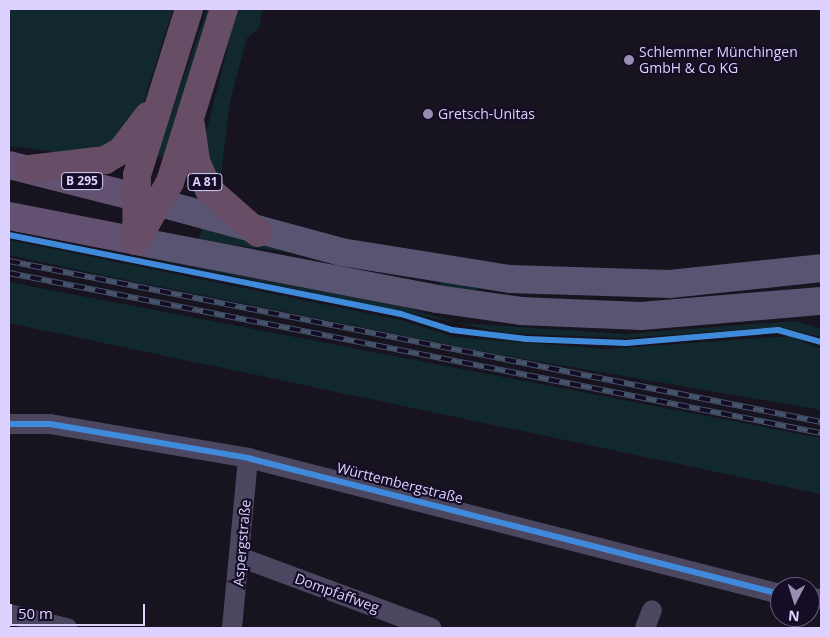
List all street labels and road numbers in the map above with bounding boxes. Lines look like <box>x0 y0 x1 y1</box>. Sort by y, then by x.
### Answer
road number: B 295 <box>61 172 103 190</box>
road number: A 81 <box>186 172 224 192</box>
street label: Württembergstraße <box>335 459 465 507</box>
street label: Aspergstraße <box>230 499 254 587</box>
street label: Dompfaffweg <box>293 570 381 616</box>

